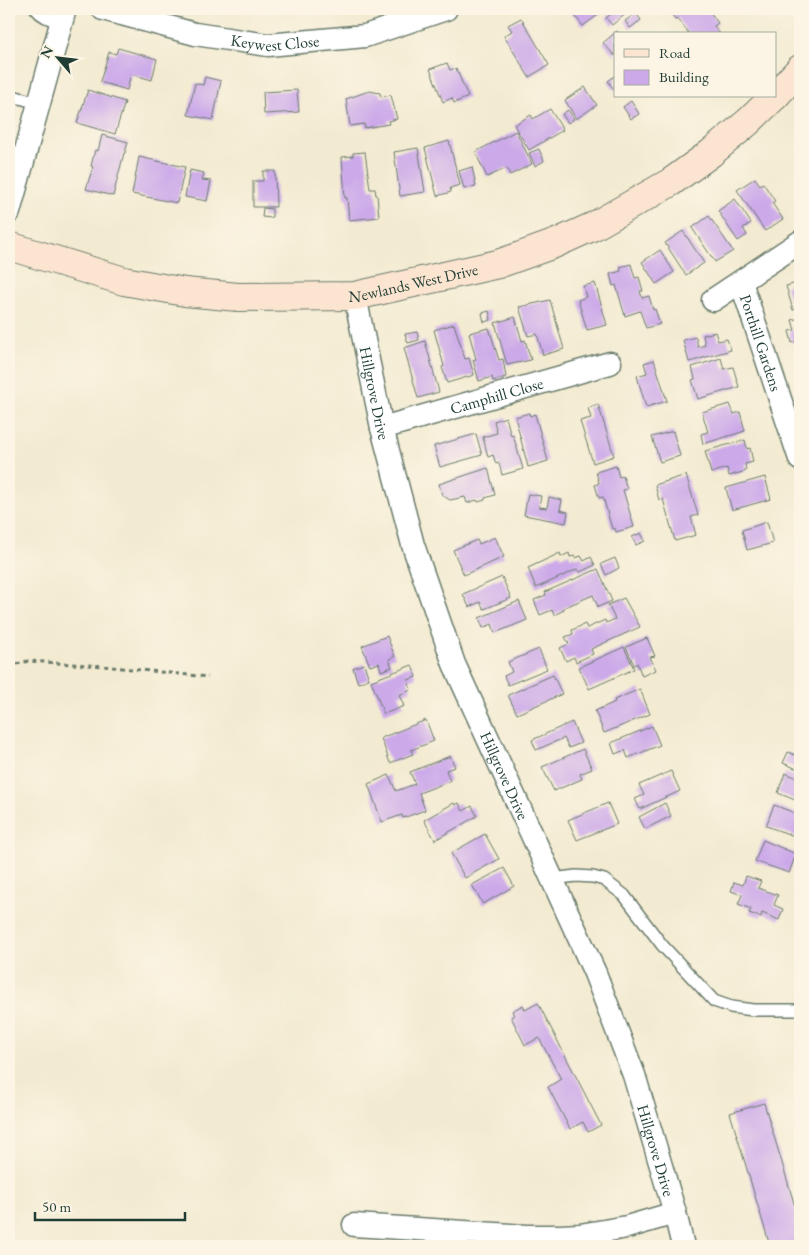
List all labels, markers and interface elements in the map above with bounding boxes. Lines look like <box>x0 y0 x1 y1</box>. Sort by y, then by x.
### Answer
street label: Keywest Close <box>229 30 320 56</box>
north arrow <box>32 32 82 82</box>
legend <box>614 32 776 98</box>
text: N <box>36 42 57 61</box>
text: Road <box>659 43 691 62</box>
text: Building <box>659 67 709 86</box>
street label: Newlands West Drive <box>348 259 480 307</box>
street label: Porthill Gardens <box>735 292 787 394</box>
street label: Hillgrove Drive <box>355 345 395 442</box>
street label: Camphill Close <box>448 373 546 419</box>
street label: Hillgrove Drive <box>475 728 534 823</box>
street label: Hillgrove Drive <box>632 1102 679 1199</box>
scale bar <box>35 1190 185 1222</box>
text: 50 m <box>42 1197 71 1216</box>

